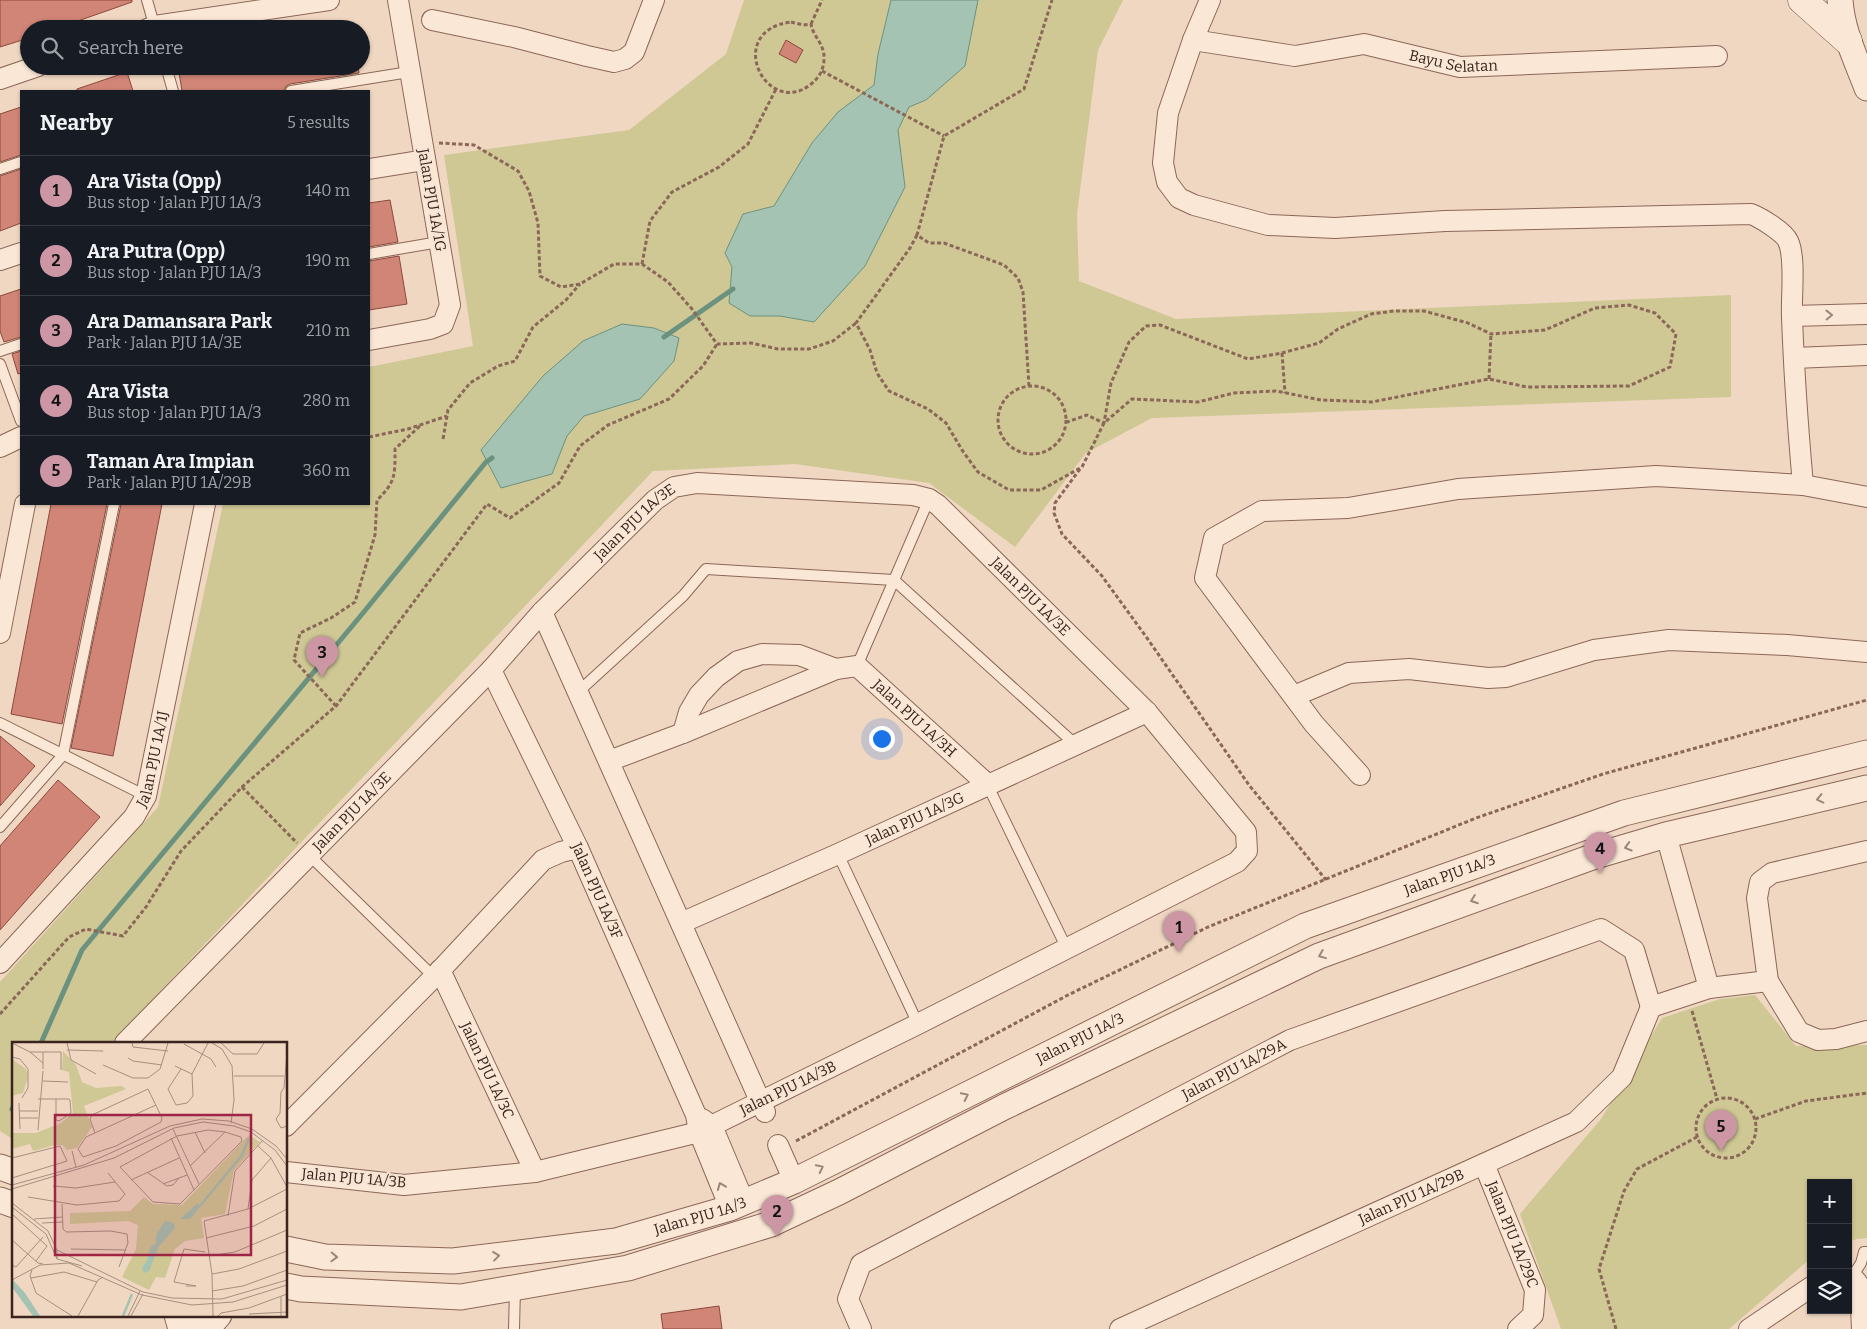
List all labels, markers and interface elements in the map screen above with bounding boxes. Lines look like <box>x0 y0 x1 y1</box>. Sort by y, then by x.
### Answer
search box <box>20 20 370 75</box>
icon: search <box>38 34 66 62</box>
text: Search here <box>78 36 183 59</box>
street label: Bayu Selatan <box>1407 46 1499 76</box>
text: Nearby <box>40 110 113 136</box>
text: 5 results <box>287 113 350 132</box>
street label: Jalan PJU 1A/1G <box>414 146 450 253</box>
text: Ara Vista (Opp) <box>87 170 221 193</box>
text: 1 <box>53 181 59 200</box>
text: 140 m <box>305 181 350 200</box>
text: Bus stop · Jalan PJU 1A/3 <box>87 193 262 212</box>
text: Ara Putra (Opp) <box>87 240 225 263</box>
text: 2 <box>51 251 61 270</box>
text: 190 m <box>305 251 350 270</box>
text: Bus stop · Jalan PJU 1A/3 <box>87 263 262 282</box>
one-way arrow <box>1826 309 1834 320</box>
text: Ara Damansara Park <box>87 310 272 333</box>
text: 3 <box>51 321 61 340</box>
text: 210 m <box>306 321 350 340</box>
text: Park · Jalan PJU 1A/3E <box>87 333 242 352</box>
text: Ara Vista <box>87 380 169 403</box>
text: 4 <box>51 391 61 410</box>
text: 280 m <box>303 391 350 410</box>
text: Bus stop · Jalan PJU 1A/3 <box>87 403 262 422</box>
text: Taman Ara Impian <box>87 450 254 473</box>
text: 5 <box>52 461 60 480</box>
text: 360 m <box>303 461 350 480</box>
text: Park · Jalan PJU 1A/29B <box>87 473 252 492</box>
street label: Jalan PJU 1A/3E <box>590 480 679 565</box>
street label: Jalan PJU 1A/3E <box>986 553 1074 640</box>
pin: 3 <box>306 636 338 677</box>
street label: Jalan PJU 1A/3H <box>868 675 960 761</box>
street label: Jalan PJU 1A/1J <box>132 709 172 811</box>
your location <box>869 726 895 752</box>
street label: Jalan PJU 1A/3E <box>308 768 395 856</box>
street label: Jalan PJU 1A/3G <box>862 788 967 850</box>
one-way arrow <box>1815 793 1824 804</box>
pin: 4 <box>1584 832 1616 873</box>
street label: Jalan PJU 1A/3F <box>567 839 626 942</box>
one-way arrow <box>1624 841 1633 851</box>
street label: Jalan PJU 1A/3 <box>1401 850 1498 899</box>
one-way arrow <box>1471 894 1479 904</box>
pin: 1 <box>1163 911 1195 952</box>
one-way arrow <box>1318 949 1327 959</box>
street label: Jalan PJU 1A/3 <box>1032 1009 1127 1068</box>
street label: Jalan PJU 1A/3C <box>456 1018 518 1122</box>
street label: Jalan PJU 1A/29A <box>1178 1034 1290 1104</box>
inset map <box>12 1042 288 1316</box>
street label: Jalan PJU 1A/3B <box>736 1057 839 1120</box>
one-way arrow <box>960 1092 969 1102</box>
pin: 5 <box>1705 1110 1737 1151</box>
street label: Jalan PJU 1A/3B <box>300 1164 407 1192</box>
one-way arrow <box>815 1164 824 1174</box>
street label: Jalan PJU 1A/29B <box>1355 1165 1467 1229</box>
street label: Jalan PJU 1A/29C <box>1482 1177 1542 1291</box>
map controls <box>1807 1179 1852 1314</box>
button: + <box>1807 1179 1852 1224</box>
one-way arrow <box>717 1182 728 1191</box>
street label: Jalan PJU 1A/3 <box>651 1193 749 1239</box>
pin: 2 <box>761 1195 793 1236</box>
button: − <box>1807 1224 1852 1269</box>
one-way arrow <box>493 1251 501 1262</box>
one-way arrow <box>331 1252 339 1262</box>
button: layers <box>1807 1269 1852 1314</box>

